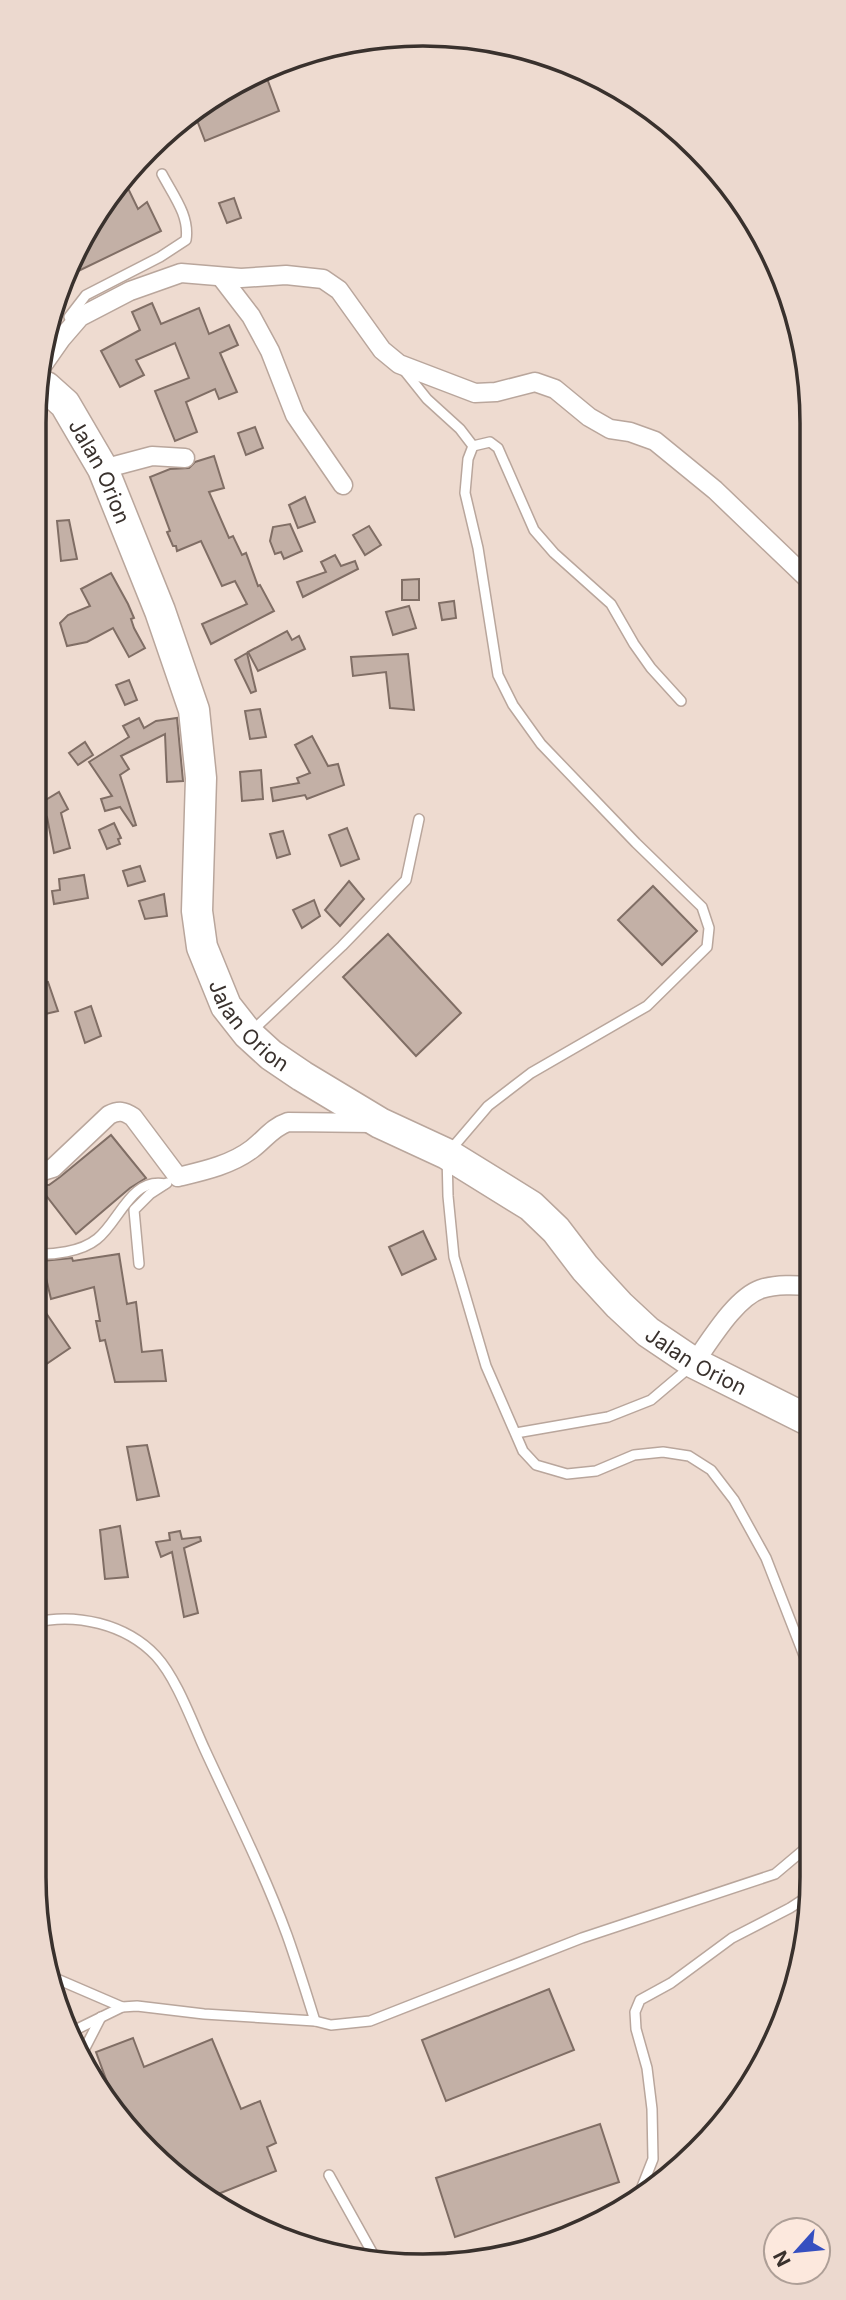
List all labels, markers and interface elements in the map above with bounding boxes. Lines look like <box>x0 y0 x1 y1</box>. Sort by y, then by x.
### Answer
street label: Jalan Orion <box>64 414 136 527</box>
street label: Jalan Orion <box>204 976 294 1076</box>
street label: Jalan Orion <box>641 1321 751 1400</box>
north arrow <box>762 2216 832 2286</box>
text: N <box>769 2247 796 2270</box>

